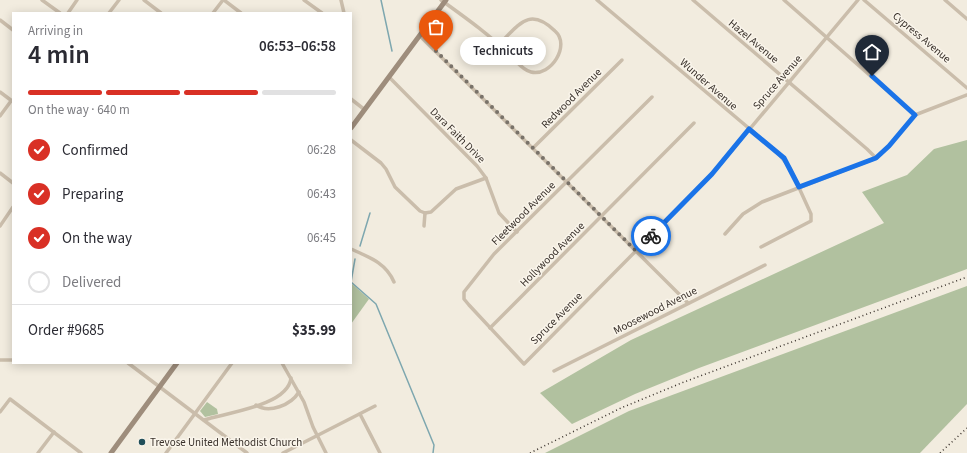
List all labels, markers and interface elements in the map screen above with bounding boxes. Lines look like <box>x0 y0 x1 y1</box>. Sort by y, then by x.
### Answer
street label: Cypress Avenue <box>889 9 954 67</box>
pin <box>419 10 453 51</box>
icon: bag <box>425 16 447 38</box>
street label: Hazel Avenue <box>725 16 783 67</box>
text: Arriving in <box>28 22 83 40</box>
pin <box>855 35 889 76</box>
text: 4 min <box>28 36 90 73</box>
text: 06:53–06:58 <box>259 36 336 57</box>
callout: Technicuts <box>460 37 546 65</box>
icon: home <box>861 41 883 63</box>
text: Technicuts <box>473 42 533 60</box>
street label: Spruce Avenue <box>749 51 806 113</box>
street label: Wunder Avenue <box>677 55 741 114</box>
street label: Redwood Avenue <box>538 64 605 132</box>
text: On the way · 640 m <box>28 101 130 119</box>
street label: Dara Faith Drive <box>427 104 489 167</box>
icon: check <box>28 139 50 161</box>
text: Confirmed <box>62 140 128 161</box>
text: 06:28 <box>307 141 336 159</box>
street label: Fleetwood Avenue <box>488 178 559 249</box>
icon: check <box>28 183 50 205</box>
text: Preparing <box>62 184 123 205</box>
text: 06:43 <box>307 185 336 203</box>
courier <box>631 216 671 256</box>
street label: Hollywood Avenue <box>517 218 588 290</box>
icon: bike <box>640 225 662 247</box>
icon: check <box>28 227 50 249</box>
text: On the way <box>62 228 132 249</box>
text: 06:45 <box>307 229 336 247</box>
text: Delivered <box>62 272 121 293</box>
street label: Moosewood Avenue <box>611 283 700 338</box>
street label: Spruce Avenue <box>527 289 586 348</box>
text: Order #9685 <box>28 320 104 341</box>
text: $35.99 <box>292 320 336 341</box>
place label: Trevose United Methodist Church <box>150 435 302 450</box>
marker: Trevose United Methodist Church <box>137 437 147 447</box>

